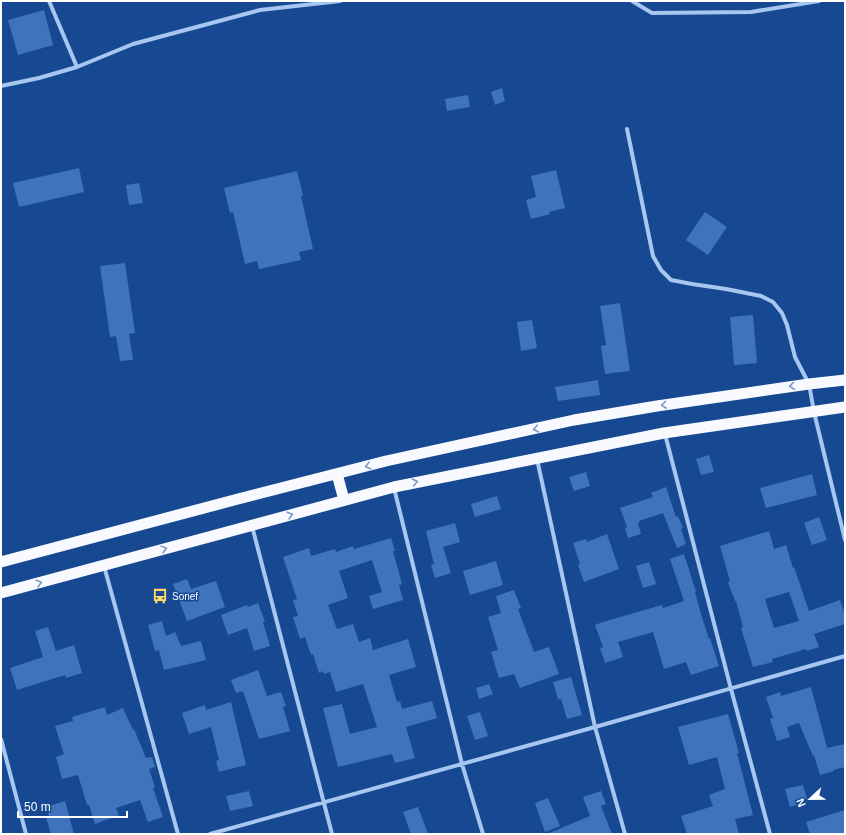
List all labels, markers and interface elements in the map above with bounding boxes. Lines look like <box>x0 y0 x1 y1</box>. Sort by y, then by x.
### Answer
one-way arrow <box>789 381 795 390</box>
one-way arrow <box>661 400 667 409</box>
one-way arrow <box>533 424 539 432</box>
one-way arrow <box>365 461 372 470</box>
one-way arrow <box>412 479 419 487</box>
one-way arrow <box>286 511 293 520</box>
one-way arrow <box>161 546 168 554</box>
one-way arrow <box>35 579 42 588</box>
bus stop icon: Sonef <box>151 587 169 605</box>
place label: Sonef <box>172 591 198 602</box>
north arrow <box>790 779 830 819</box>
scale bar <box>18 793 127 819</box>
text: N <box>794 797 808 809</box>
text: 50 m <box>24 800 51 814</box>

